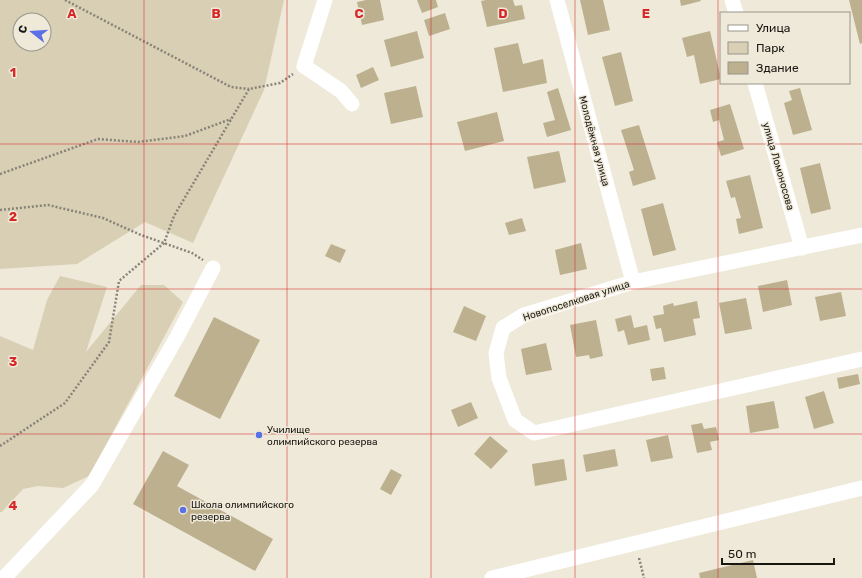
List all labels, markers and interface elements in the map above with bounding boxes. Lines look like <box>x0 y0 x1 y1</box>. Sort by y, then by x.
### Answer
text: A <box>67 6 77 21</box>
text: B <box>211 6 221 21</box>
text: C <box>354 6 364 21</box>
text: D <box>498 6 508 21</box>
text: E <box>642 6 650 21</box>
north arrow <box>12 12 52 52</box>
legend <box>720 12 850 84</box>
text: Улица <box>756 21 790 35</box>
text: С <box>16 23 30 35</box>
text: Парк <box>756 41 785 55</box>
text: Здание <box>756 61 799 75</box>
text: 1 <box>10 65 16 80</box>
street label: Молодёжная улица <box>576 95 612 188</box>
street label: улица Ломоносова <box>760 121 796 212</box>
text: 2 <box>9 209 17 224</box>
street label: Новопоселковая улица <box>521 278 631 324</box>
text: 3 <box>9 354 18 369</box>
place label: Училище олимпийского резерва <box>267 424 378 448</box>
marker: Училище олимпийского резерва <box>254 430 264 440</box>
text: 4 <box>9 498 18 513</box>
place label: Школа олимпийского резерва <box>191 499 294 523</box>
marker: Школа олимпийского резерва <box>178 505 188 515</box>
scale bar <box>722 540 834 566</box>
text: 50 m <box>728 547 756 561</box>

